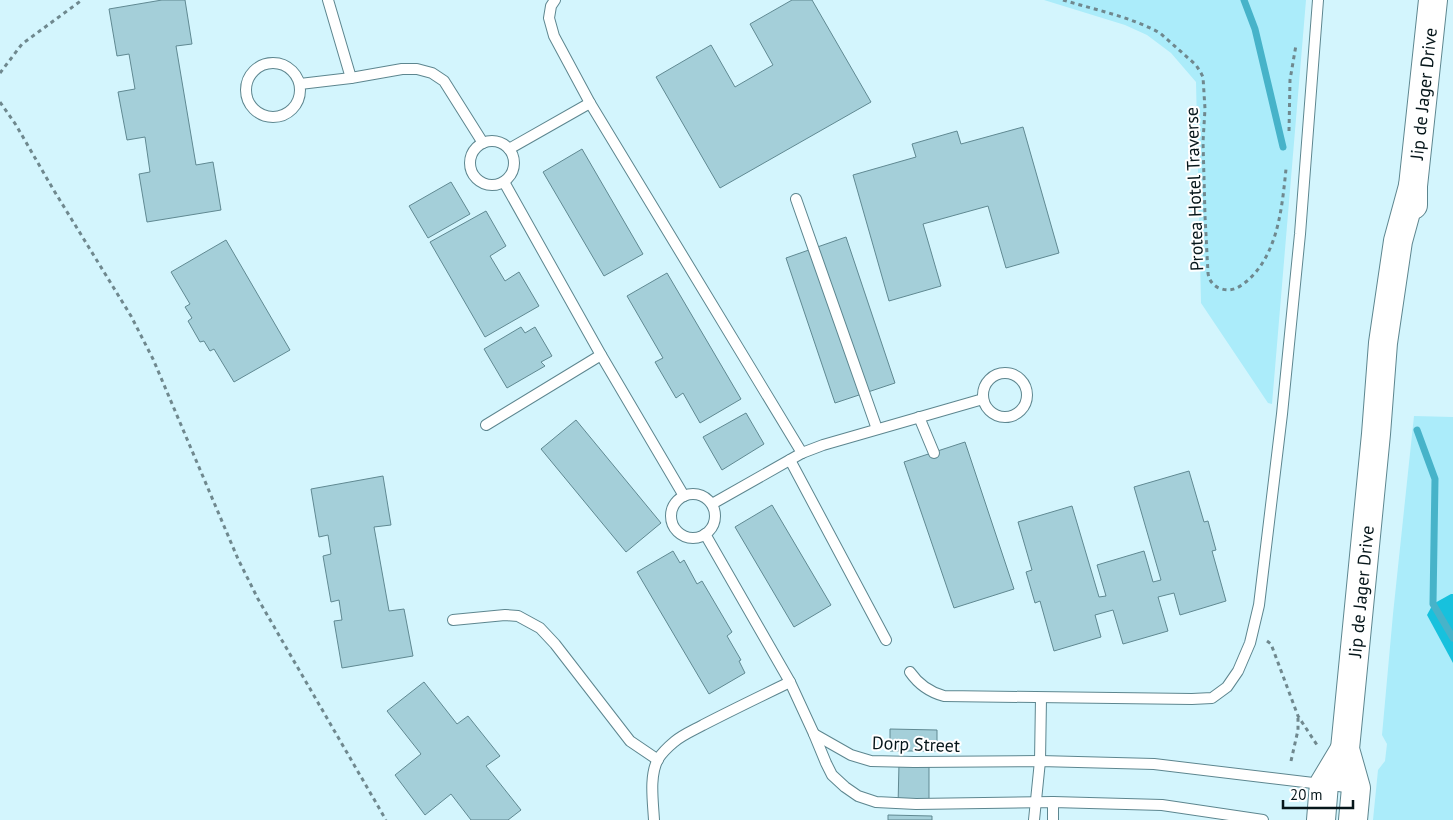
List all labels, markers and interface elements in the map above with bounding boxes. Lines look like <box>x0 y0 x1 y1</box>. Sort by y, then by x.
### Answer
street label: Jip de Jager Drive <box>1404 26 1441 162</box>
street label: Protea Hotel Traverse <box>1180 107 1208 271</box>
street label: Jip de Jager Drive <box>1342 524 1378 660</box>
street label: Dorp Street <box>872 731 960 757</box>
scale bar <box>1283 778 1353 810</box>
text: 20 m <box>1290 785 1323 804</box>

